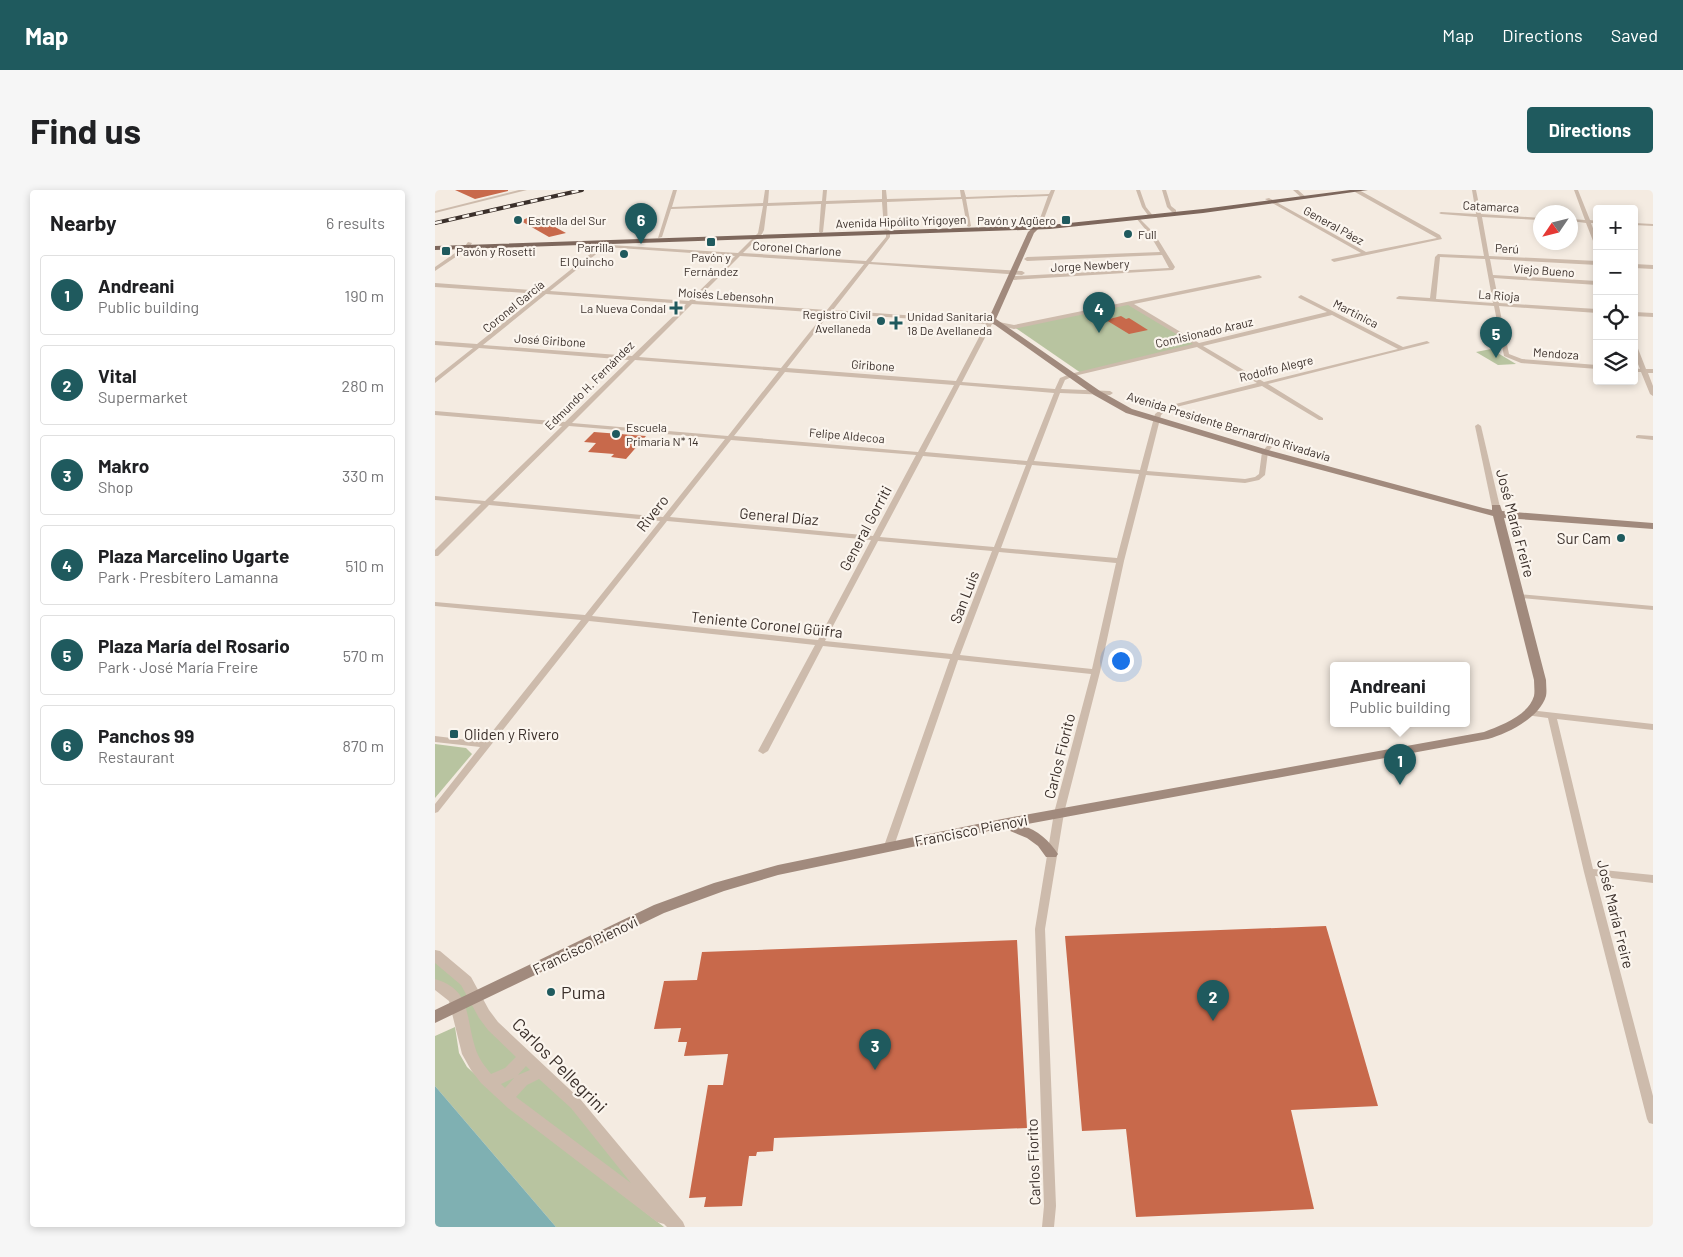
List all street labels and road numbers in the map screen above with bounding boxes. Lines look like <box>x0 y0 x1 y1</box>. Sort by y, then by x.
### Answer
street label: Catamarca <box>1462 198 1520 214</box>
street label: General Páez <box>1301 203 1367 247</box>
street label: Avenida Hipólito Yrigoyen <box>835 212 967 230</box>
street label: Coronel Charlone <box>752 238 842 258</box>
street label: Perú <box>1495 240 1519 256</box>
street label: Jorge Newbery <box>1050 256 1130 274</box>
street label: Viejo Bueno <box>1513 261 1575 279</box>
street label: Coronel García <box>479 277 547 335</box>
street label: Moisés Lebensohn <box>678 285 774 305</box>
street label: La Rioja <box>1478 287 1520 303</box>
street label: Martinica <box>1331 296 1381 330</box>
street label: Comisionado Arauz <box>1154 314 1254 350</box>
street label: José Giribone <box>514 331 586 349</box>
street label: Edmundo H. Fernández <box>542 338 636 432</box>
street label: Mendoza <box>1533 344 1579 362</box>
street label: Rodolfo Alegre <box>1237 352 1315 384</box>
street label: Giribone <box>851 356 895 374</box>
street label: Avenida Presidente Bernardino Rivadavia <box>1126 388 1332 464</box>
street label: Felipe Aldecoa <box>809 425 885 445</box>
street label: José María Freire <box>1493 467 1539 579</box>
street label: General Gorriti <box>835 482 895 574</box>
street label: Rivero <box>632 491 672 535</box>
street label: General Díaz <box>739 504 820 528</box>
street label: San Luis <box>946 568 982 626</box>
street label: Teniente Coronel Güifra <box>690 607 844 641</box>
street label: Carlos Fiorito <box>1040 712 1078 800</box>
street label: Francisco Pienovi <box>913 810 1029 850</box>
street label: José María Freire <box>1594 858 1638 970</box>
street label: Francisco Pienovi <box>530 912 640 978</box>
street label: Carlos Pellegrini <box>508 1013 612 1117</box>
street label: Carlos Fiorito <box>1022 1118 1044 1206</box>

